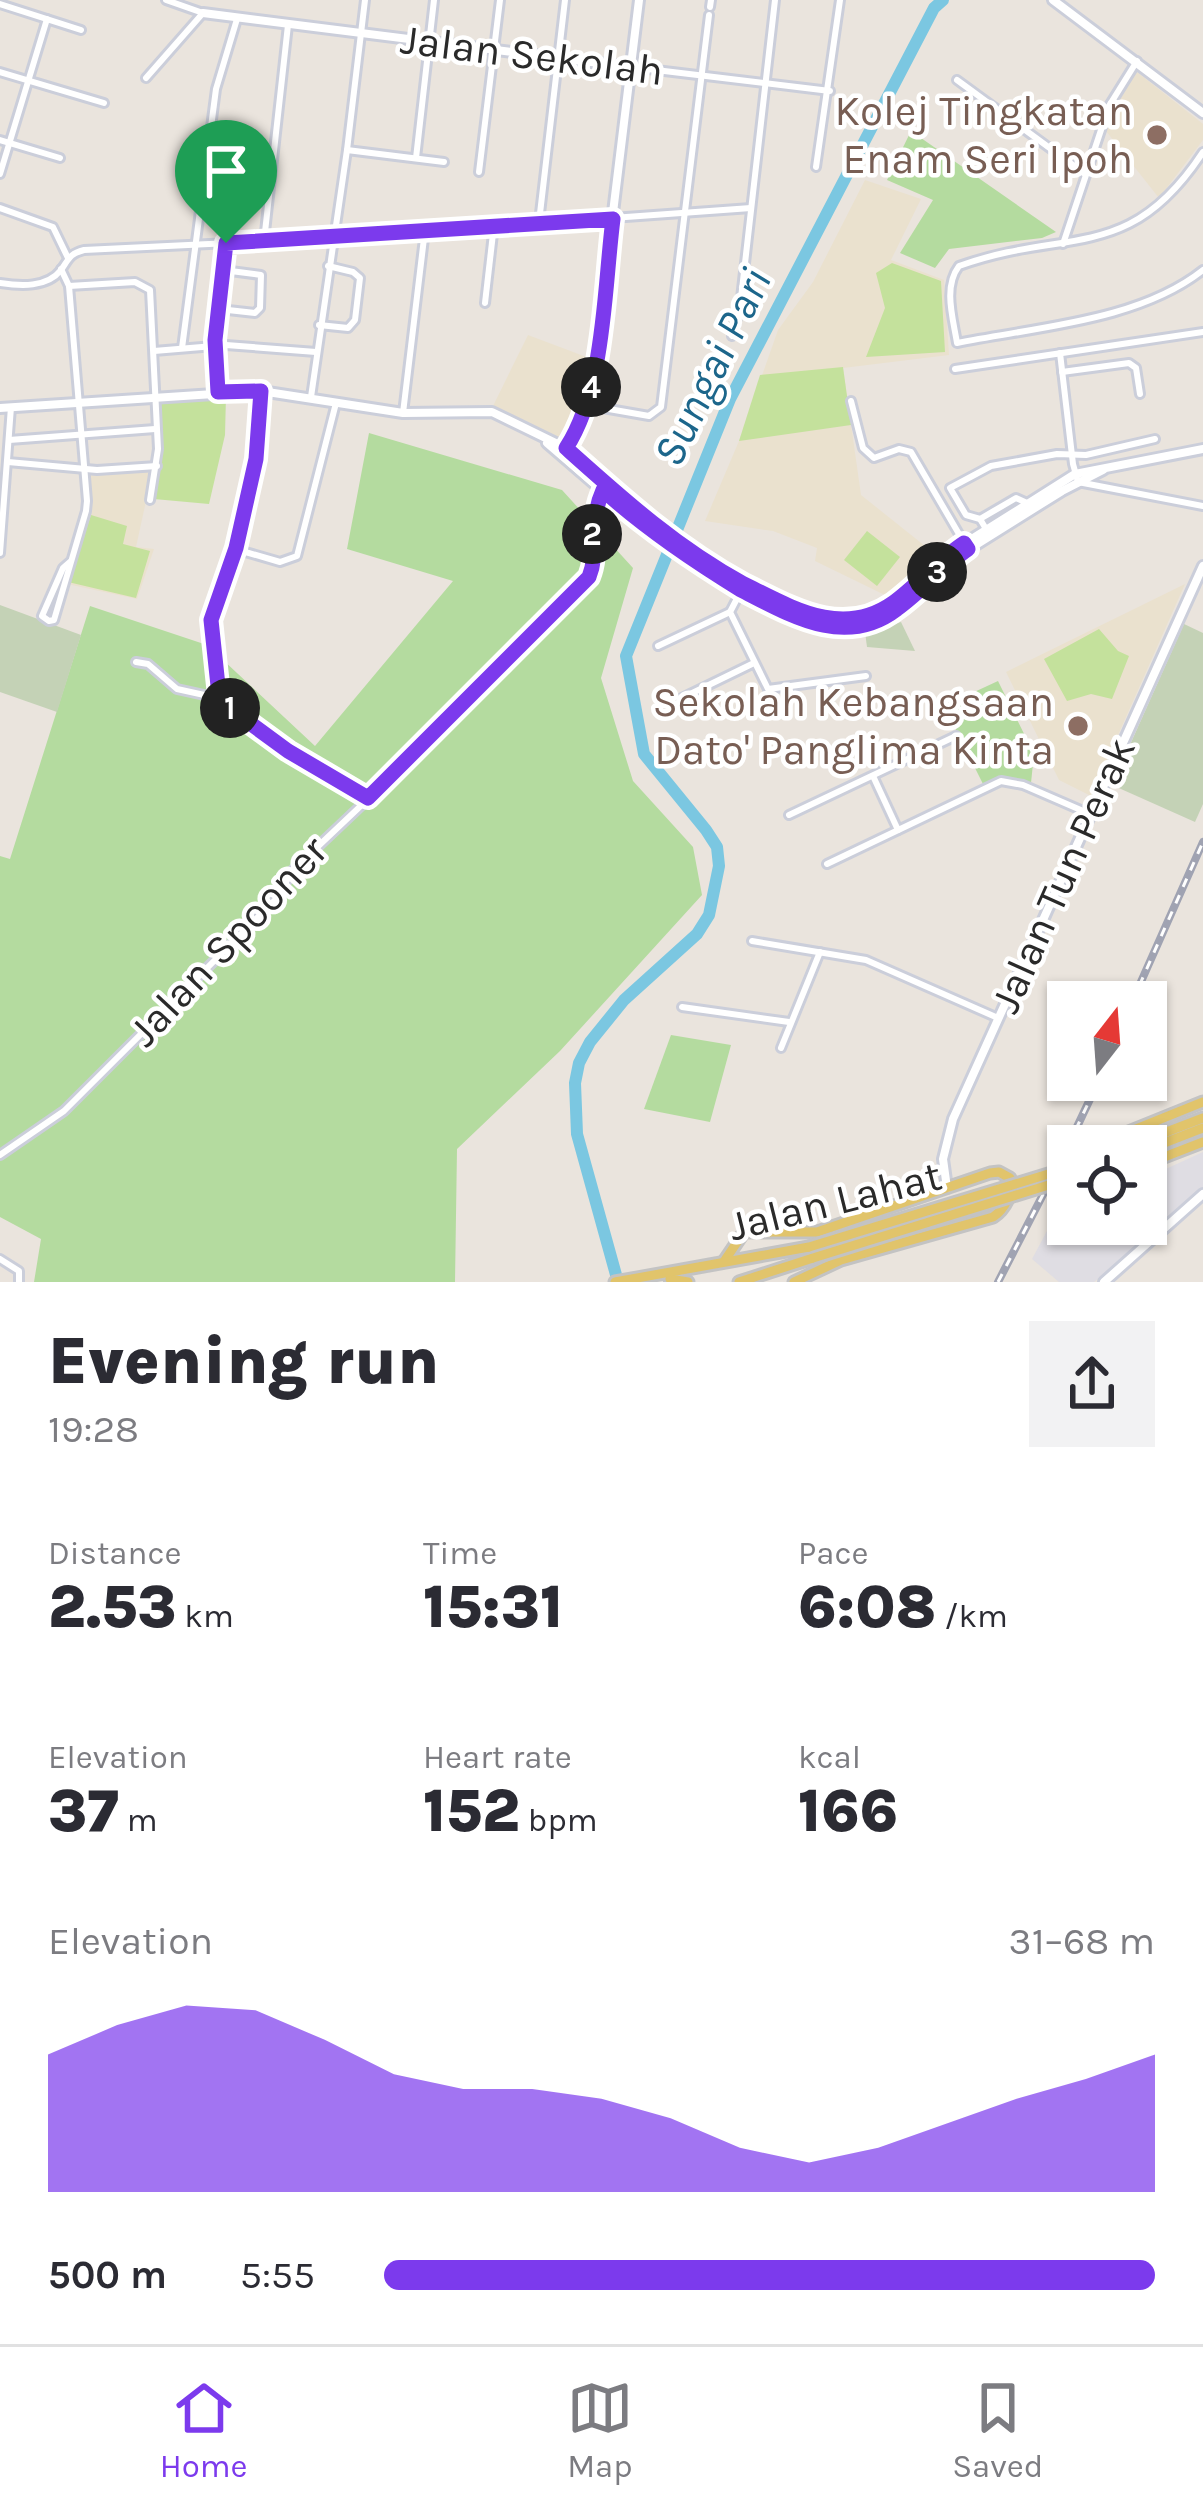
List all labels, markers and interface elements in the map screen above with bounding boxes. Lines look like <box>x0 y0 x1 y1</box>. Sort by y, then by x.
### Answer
street label: Jalan Sekolah <box>398 14 666 96</box>
place label: Kolej Tingkatan Enam Seri Ipoh <box>834 86 1133 184</box>
pin <box>175 120 277 243</box>
marker: Kolej Tingkatan Enam Seri Ipoh <box>1144 122 1170 148</box>
icon: arrive <box>193 138 259 204</box>
water label: Sungai Pari <box>642 260 783 475</box>
pin: 4 <box>561 357 621 417</box>
text: 4 <box>581 368 601 406</box>
pin: 2 <box>562 504 622 564</box>
text: 2 <box>582 515 602 553</box>
pin: 3 <box>907 542 967 602</box>
text: 3 <box>927 553 947 591</box>
place label: Sekolah Kebangsaan Dato' Panglima Kinta <box>652 677 1054 775</box>
pin: 1 <box>200 678 260 738</box>
text: 1 <box>224 689 236 727</box>
marker: Sekolah Kebangsaan Dato' Panglima Kinta <box>1065 713 1091 739</box>
street label: Jalan Tun Perak <box>980 730 1146 1020</box>
street label: Jalan Spooner <box>118 825 338 1056</box>
north arrow <box>1047 981 1167 1101</box>
map controls <box>1047 981 1167 1245</box>
button: locate <box>1047 1125 1167 1245</box>
street label: Jalan Lahat <box>724 1150 946 1252</box>
button: share <box>1029 1321 1155 1447</box>
text: Evening run <box>48 1322 439 1400</box>
text: 19:28 <box>48 1406 139 1452</box>
text: Distance <box>48 1534 181 1572</box>
text: Time <box>423 1534 497 1572</box>
text: Pace <box>798 1534 868 1572</box>
text: 2.53 <box>48 1572 176 1642</box>
text: 15:31 <box>423 1572 563 1642</box>
text: 6:08 <box>798 1572 936 1642</box>
text: km <box>176 1597 234 1635</box>
text: /km <box>936 1597 1008 1635</box>
text: Elevation <box>48 1738 188 1776</box>
text: Heart rate <box>423 1738 572 1776</box>
text: kcal <box>798 1738 861 1776</box>
text: 37 <box>48 1776 119 1846</box>
text: 152 <box>423 1776 520 1846</box>
text: 166 <box>798 1776 898 1846</box>
text: m <box>119 1801 158 1839</box>
text: bpm <box>520 1801 598 1839</box>
text: Elevation <box>48 1918 213 1964</box>
text: 31–68 m <box>1009 1918 1155 1964</box>
text: 500 m <box>48 2252 167 2298</box>
text: 5:55 <box>240 2252 315 2298</box>
tab: Home <box>160 2375 248 2485</box>
tab: Map <box>567 2375 633 2485</box>
tab: Saved <box>952 2375 1043 2485</box>

